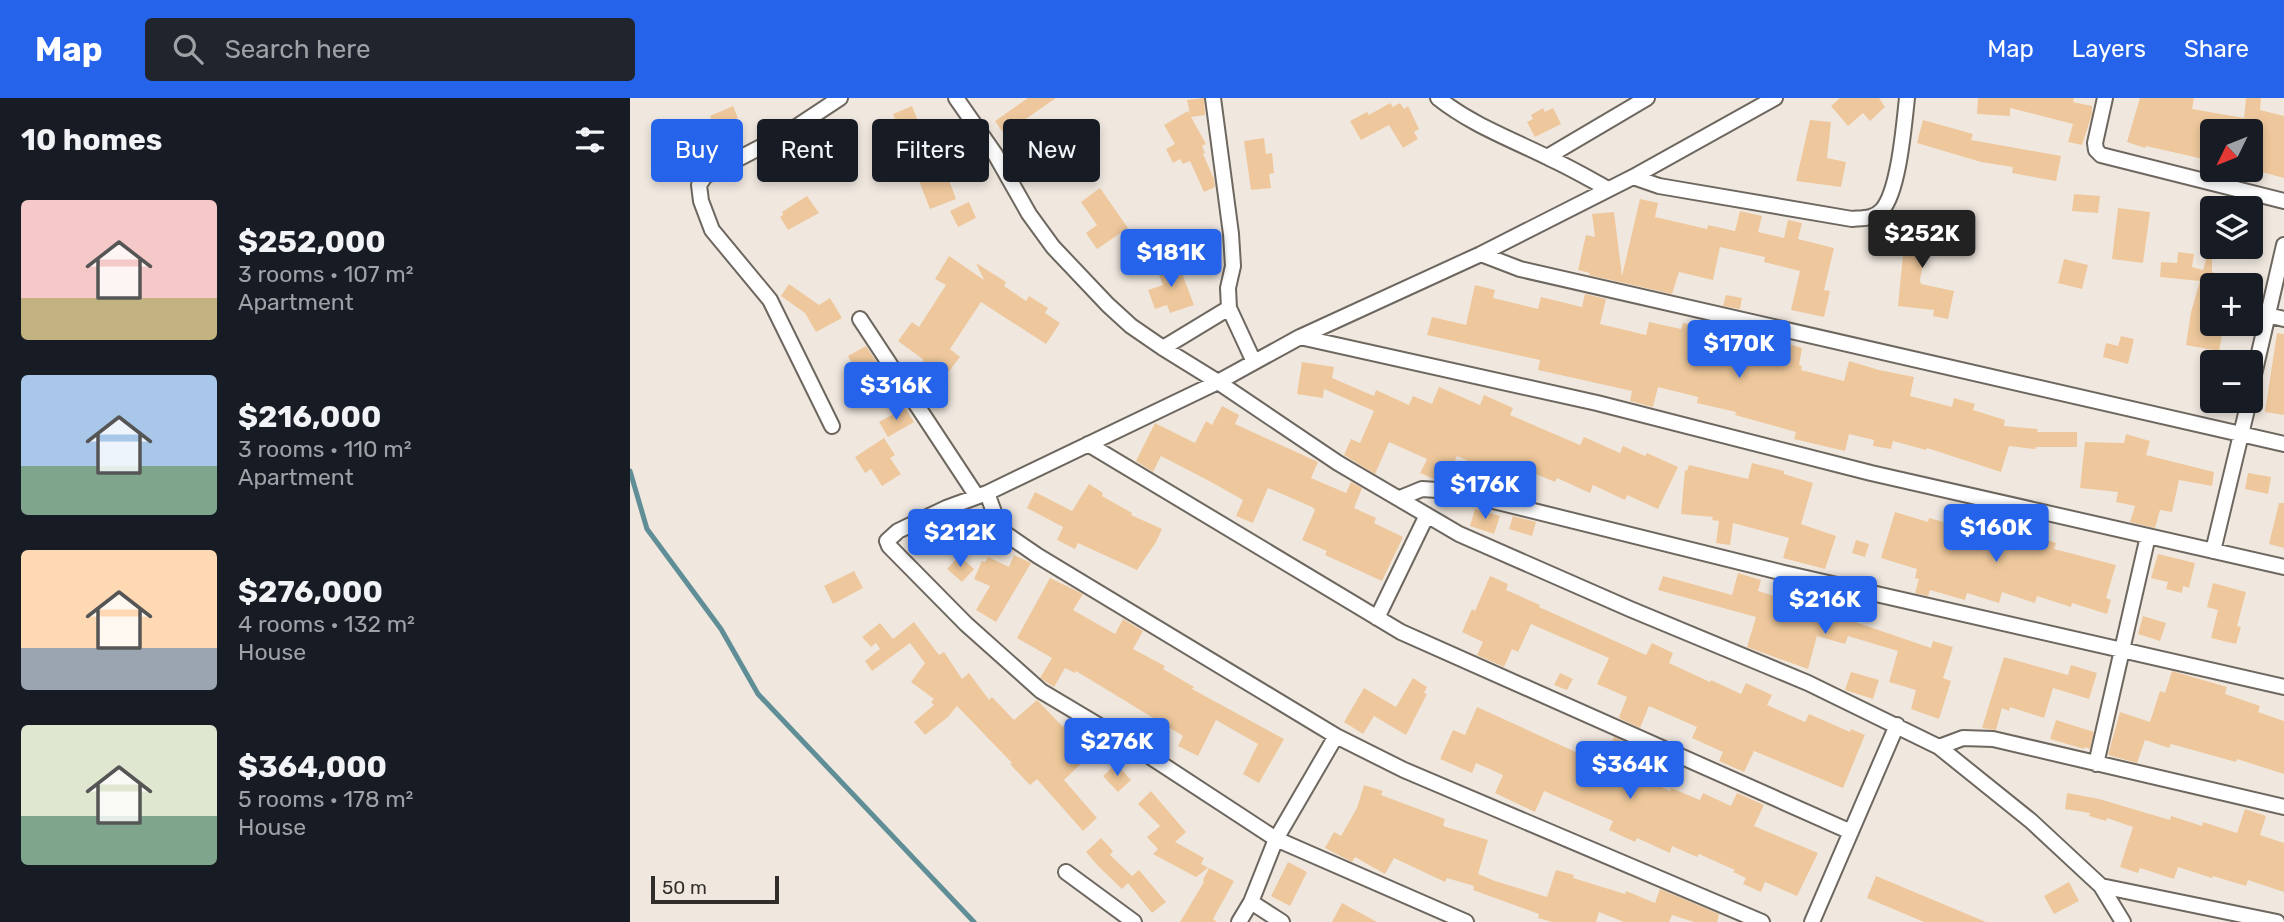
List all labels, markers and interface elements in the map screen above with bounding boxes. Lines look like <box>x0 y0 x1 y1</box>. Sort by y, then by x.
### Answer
search box <box>145 18 635 81</box>
text: Map <box>35 30 103 69</box>
icon: search <box>169 30 207 68</box>
text: Search here <box>225 34 370 65</box>
text: Map <box>1987 35 2034 63</box>
text: Layers <box>2072 35 2146 63</box>
text: Share <box>2184 35 2249 63</box>
chip: Buy <box>651 119 743 182</box>
chip: Rent <box>757 119 858 182</box>
chip: Filters <box>872 119 989 182</box>
chip: New <box>1003 119 1100 182</box>
north arrow <box>2200 119 2263 182</box>
map controls <box>2200 119 2263 413</box>
icon: filters <box>571 121 609 159</box>
text: 10 homes <box>21 122 162 158</box>
button: layers <box>2200 196 2263 259</box>
pin: $252K <box>1873 211 1971 270</box>
text: $252K <box>1884 219 1960 247</box>
text: $252,000 <box>238 224 386 260</box>
icon: home <box>77 228 161 312</box>
pin: $181K <box>1122 230 1220 289</box>
text: $181K <box>1136 238 1206 266</box>
text: 3 rooms · 107 m² <box>238 260 414 288</box>
button: + <box>2200 273 2263 336</box>
text: Apartment <box>238 288 354 316</box>
pin: $170K <box>1690 320 1788 380</box>
text: $170K <box>1704 329 1774 357</box>
button: − <box>2200 350 2263 413</box>
pin: $316K <box>847 362 945 422</box>
text: $316K <box>860 371 932 399</box>
text: $216,000 <box>238 399 381 435</box>
icon: home <box>77 403 161 487</box>
text: 3 rooms · 110 m² <box>238 435 412 463</box>
pin: $176K <box>1436 462 1534 521</box>
text: Apartment <box>238 463 354 491</box>
text: $176K <box>1450 470 1520 498</box>
pin: $160K <box>1947 504 2045 564</box>
pin: $212K <box>911 510 1009 569</box>
text: $160K <box>1960 513 2032 541</box>
text: $212K <box>924 518 996 546</box>
text: $276,000 <box>238 574 383 610</box>
pin: $216K <box>1776 576 1874 636</box>
icon: home <box>77 578 161 662</box>
text: $216K <box>1789 585 1861 613</box>
text: 4 rooms · 132 m² <box>238 610 415 638</box>
text: House <box>238 638 306 666</box>
pin: $276K <box>1068 718 1166 778</box>
text: $276K <box>1080 727 1154 755</box>
pin: $364K <box>1581 742 1679 801</box>
text: $364,000 <box>238 749 387 785</box>
text: $364K <box>1592 750 1668 778</box>
icon: home <box>77 753 161 837</box>
text: 5 rooms · 178 m² <box>238 785 413 813</box>
text: House <box>238 813 306 841</box>
scale bar <box>651 873 779 905</box>
text: 50 m <box>662 876 707 899</box>

